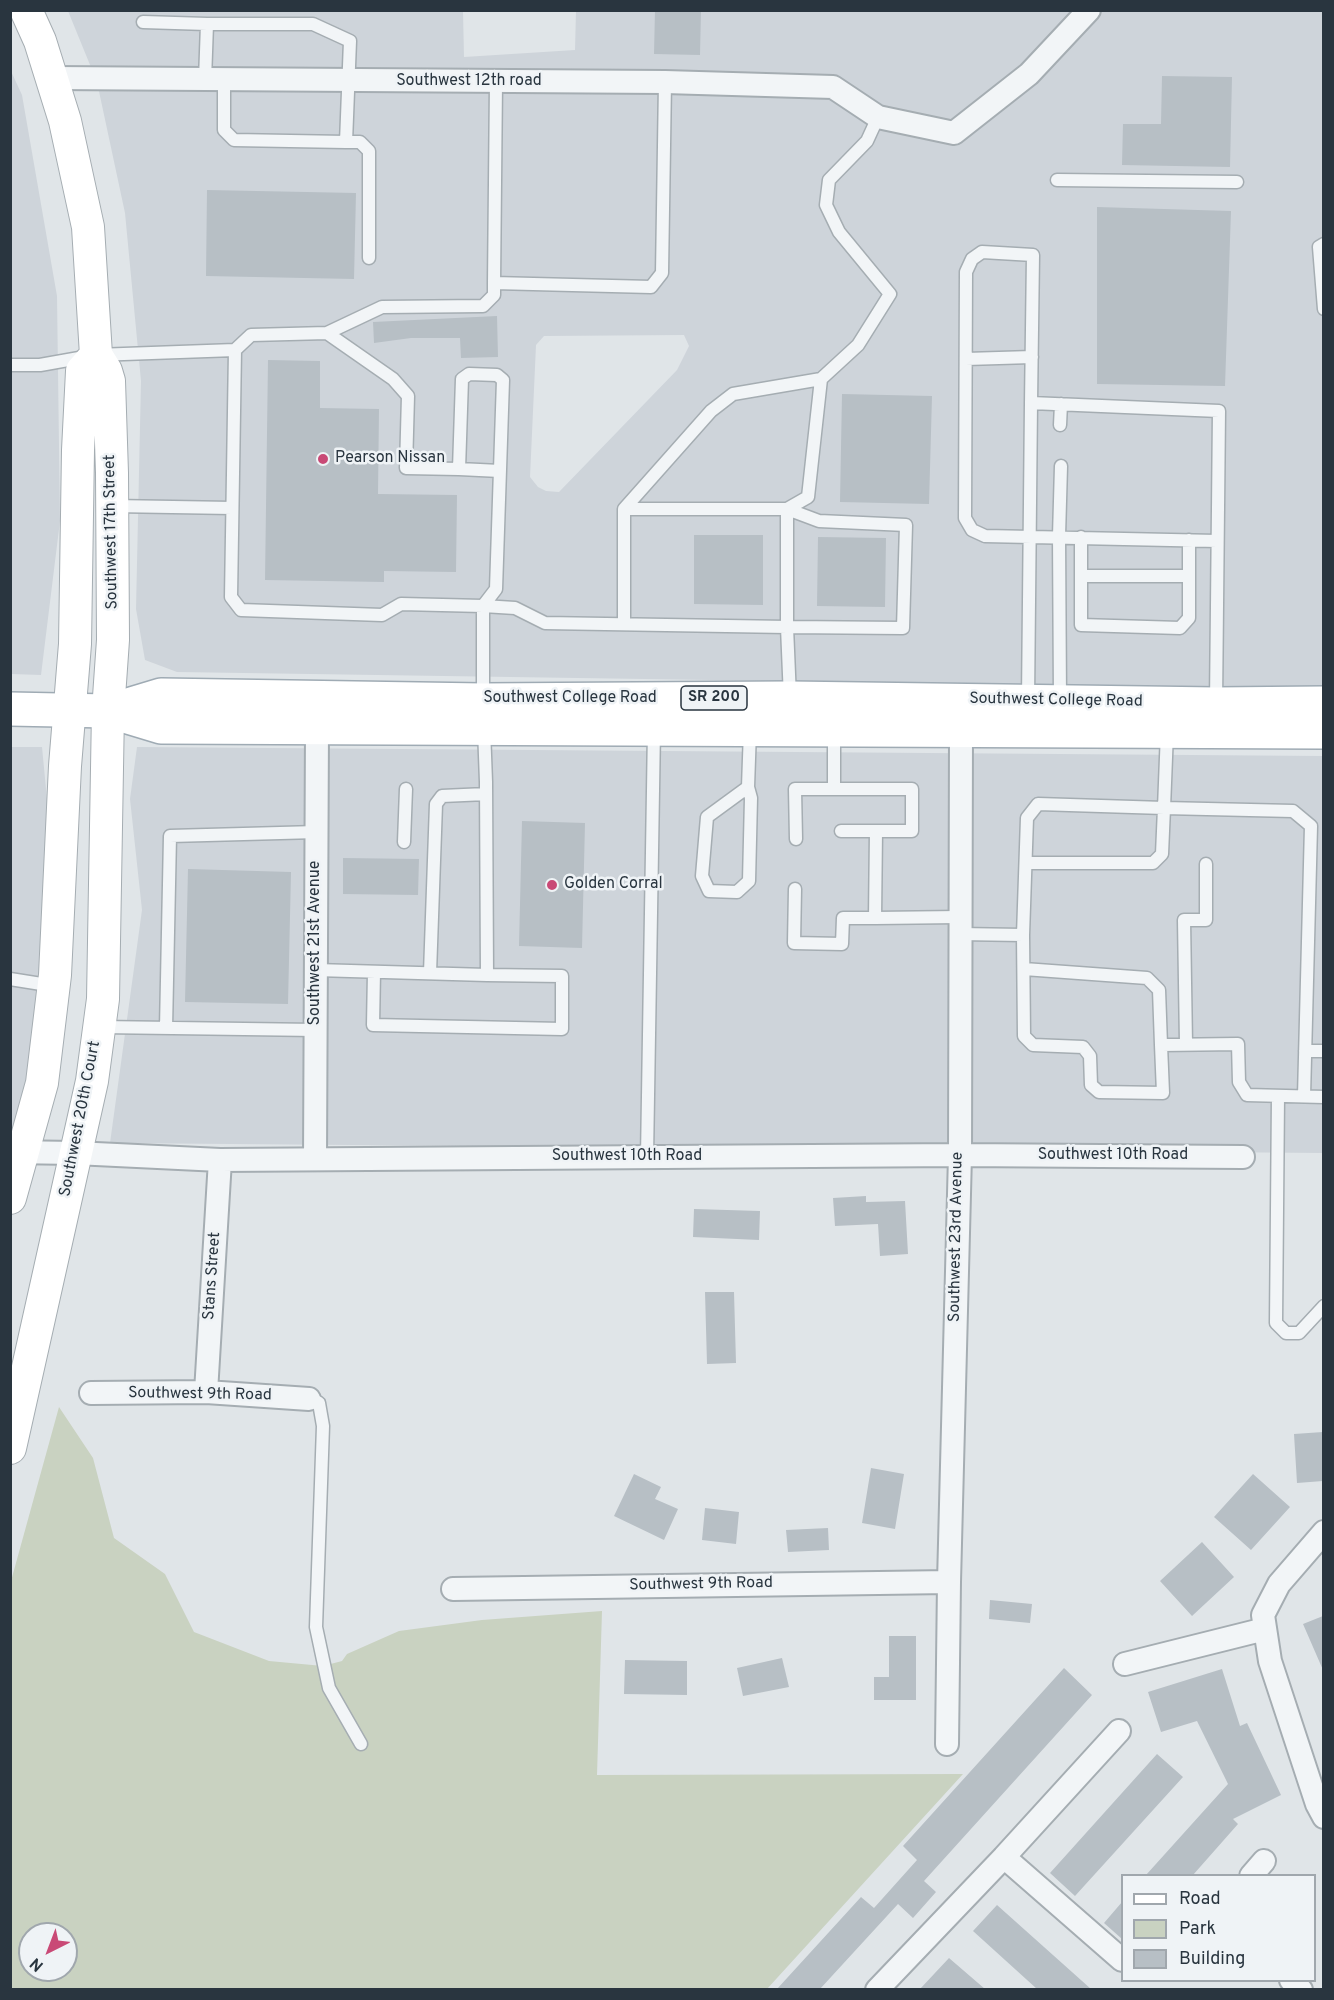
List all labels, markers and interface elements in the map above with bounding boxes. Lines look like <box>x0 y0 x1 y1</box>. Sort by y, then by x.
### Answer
street label: Southwest 12th road <box>396 72 542 92</box>
place label: Pearson Nissan <box>335 449 445 469</box>
marker: Pearson Nissan <box>316 452 330 466</box>
street label: Southwest 17th Street <box>101 454 123 610</box>
road number: SR 200 <box>681 686 747 710</box>
street label: Southwest College Road <box>483 689 657 709</box>
street label: Southwest College Road <box>969 690 1143 712</box>
street label: Southwest 21st Avenue <box>306 861 326 1025</box>
place label: Golden Corral <box>564 875 663 895</box>
marker: Golden Corral <box>545 878 559 892</box>
street label: Southwest 20th Court <box>56 1040 106 1198</box>
street label: Southwest 10th Road <box>1038 1146 1188 1166</box>
street label: Southwest 10th Road <box>552 1147 702 1167</box>
street label: Southwest 23rd Avenue <box>946 1152 968 1322</box>
street label: Stans Street <box>200 1231 226 1321</box>
street label: Southwest 9th Road <box>128 1384 272 1406</box>
street label: Southwest 9th Road <box>629 1574 773 1596</box>
legend <box>1121 1874 1316 1982</box>
text: Road <box>1179 1888 1221 1911</box>
text: Park <box>1179 1918 1216 1941</box>
north arrow <box>18 1922 78 1982</box>
text: Building <box>1179 1948 1245 1971</box>
text: N <box>26 1953 48 1975</box>

